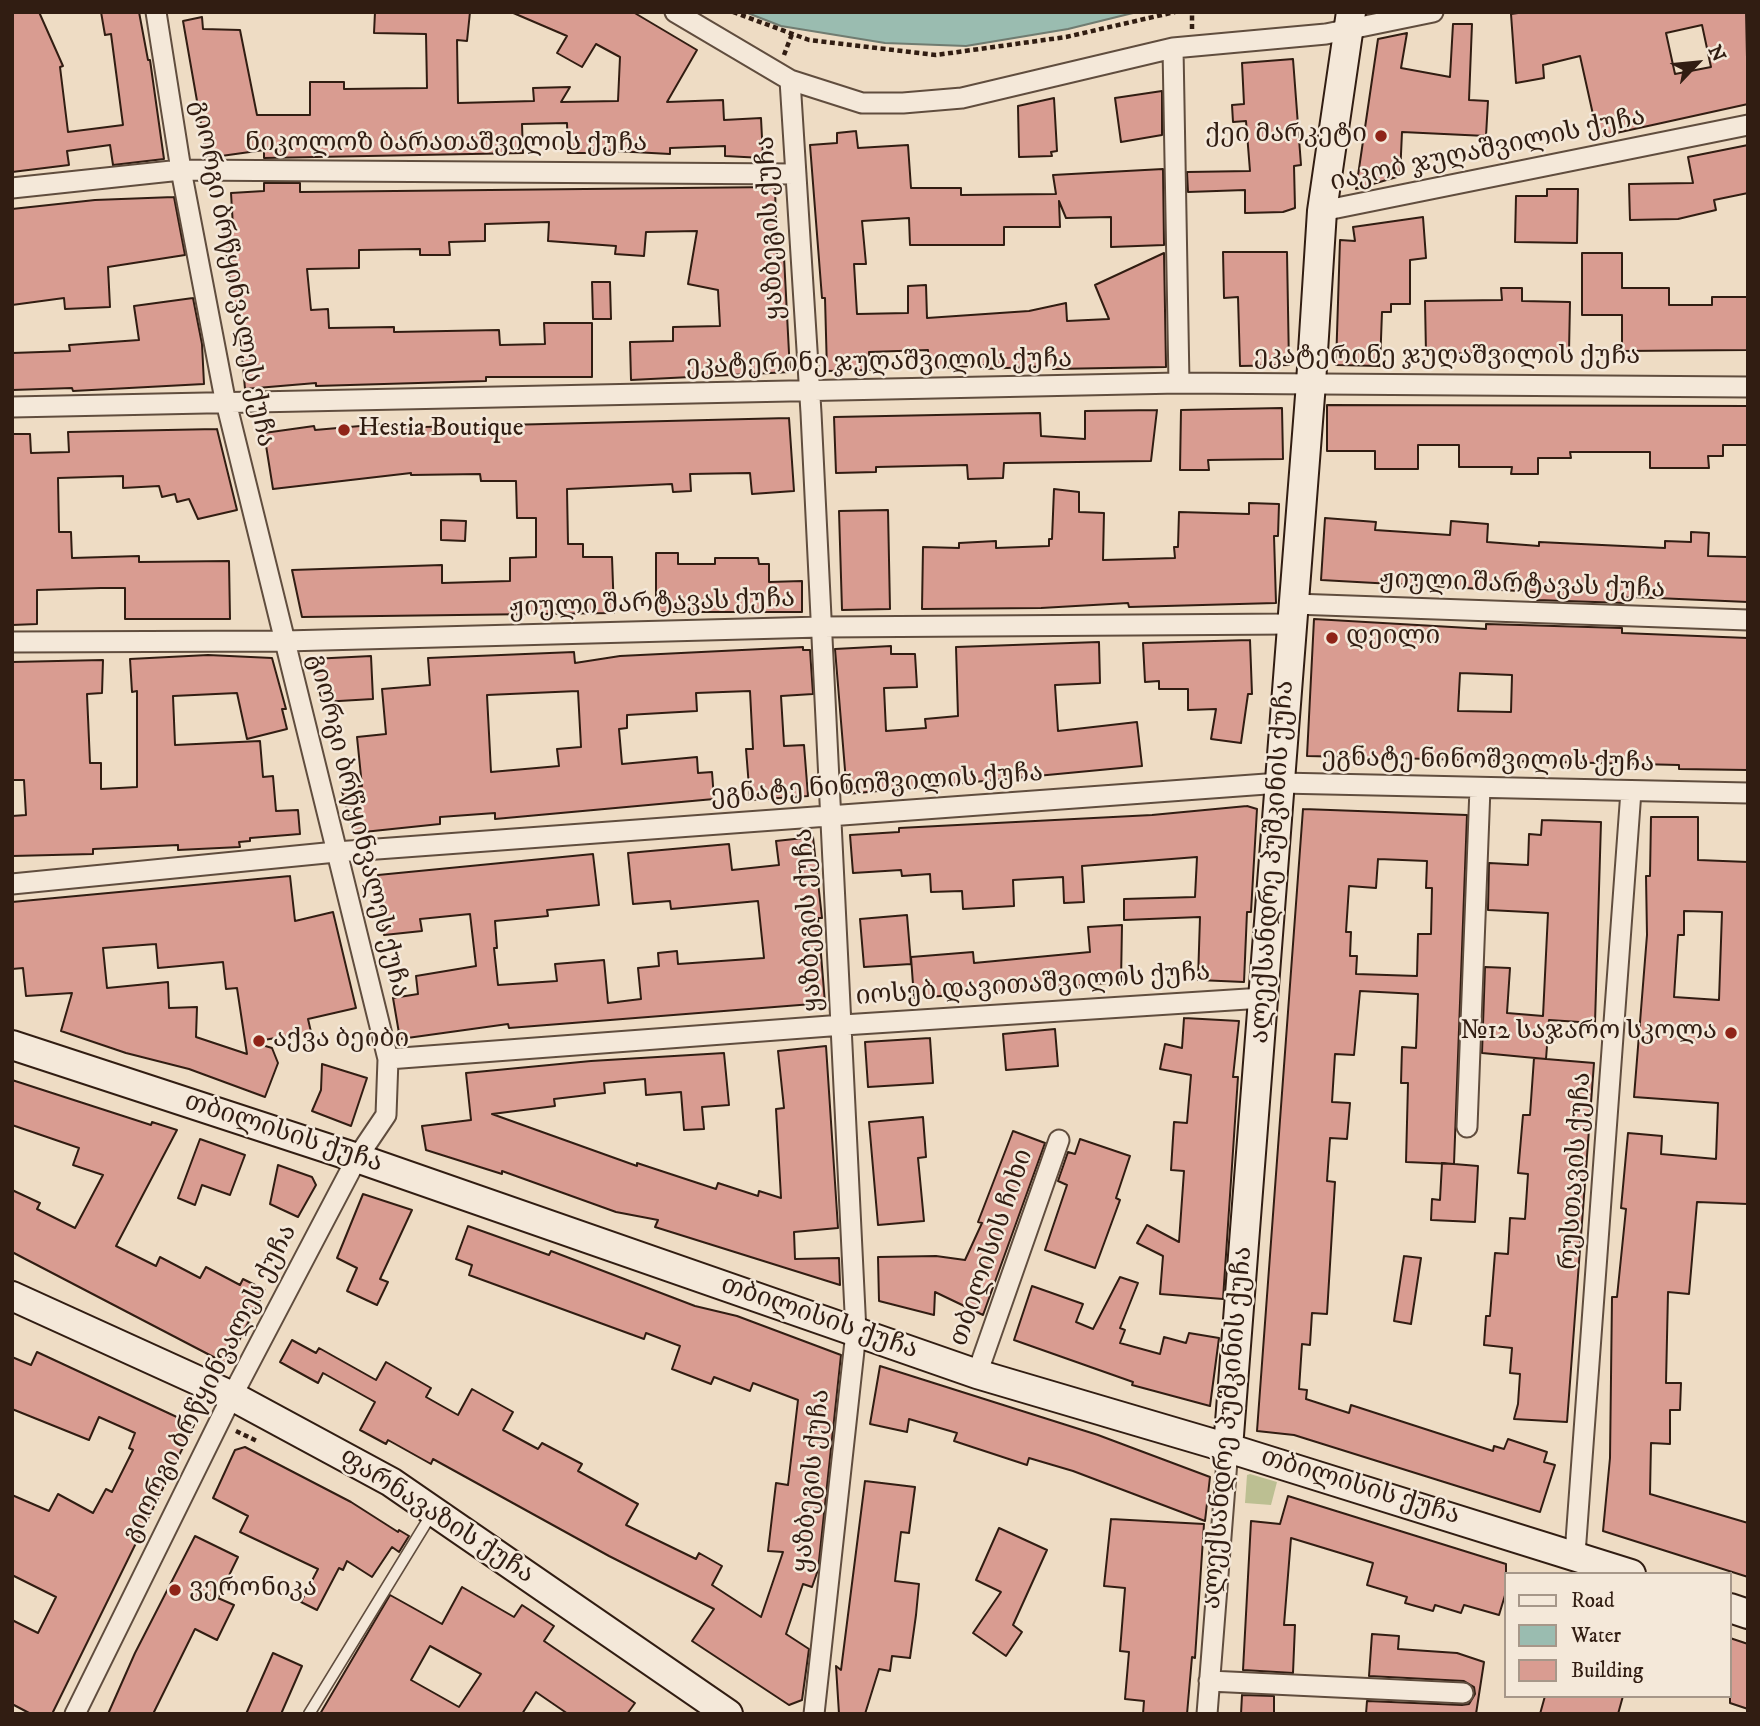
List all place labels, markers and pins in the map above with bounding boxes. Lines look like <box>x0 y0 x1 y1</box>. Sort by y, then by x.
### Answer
place label: ქეი მარკეტი <box>1205 120 1367 152</box>
marker: ქეი მარკეტი <box>1373 128 1389 144</box>
place label: Hestia Boutique <box>358 414 523 446</box>
marker: Hestia Boutique <box>336 422 352 438</box>
place label: დეილი <box>1346 622 1440 654</box>
marker: დეილი <box>1324 630 1340 646</box>
place label: №12 საჯარო სკოლა <box>1461 1017 1717 1049</box>
place label: აქვა ბეიბი <box>273 1025 409 1057</box>
marker: №12 საჯარო სკოლა <box>1723 1025 1739 1041</box>
marker: აქვა ბეიბი <box>251 1033 267 1049</box>
place label: ვერონიკა <box>189 1574 317 1606</box>
marker: ვერონიკა <box>167 1582 183 1598</box>

